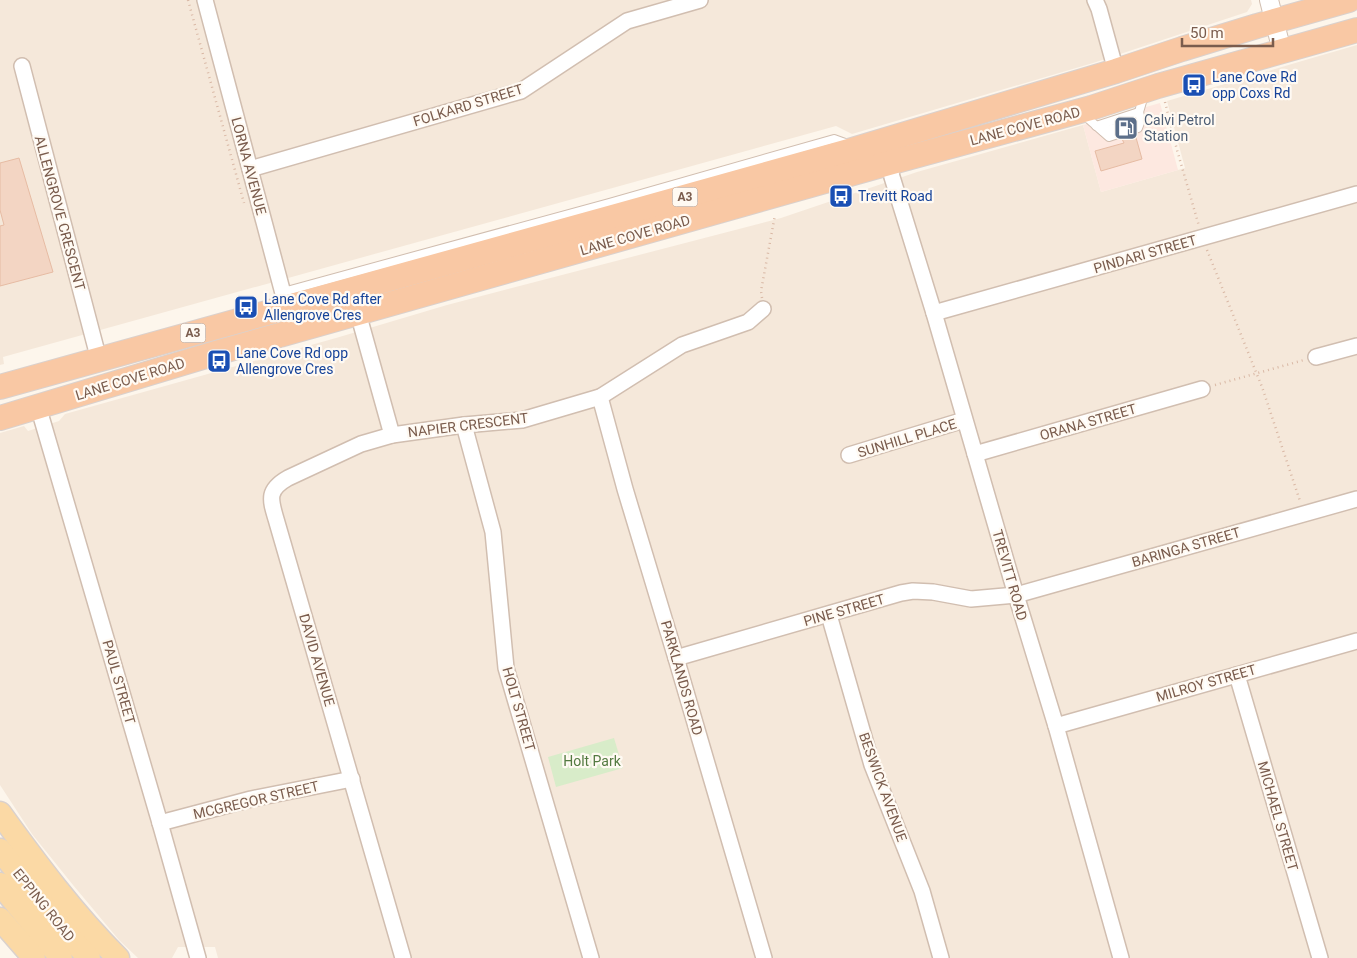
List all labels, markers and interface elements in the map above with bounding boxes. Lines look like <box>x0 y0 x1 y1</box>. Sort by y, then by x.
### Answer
scale bar <box>1182 15 1273 47</box>
text: 50 m <box>1190 24 1224 42</box>
place label: Lane Cove Rd opp Coxs Rd <box>1212 69 1297 101</box>
bus stop icon: Lane Cove Rd opp Coxs Rd <box>1181 72 1207 98</box>
street label: FOLKARD STREET <box>411 81 525 129</box>
street label: LANE COVE ROAD <box>968 104 1082 148</box>
place label: Calvi Petrol Station <box>1144 112 1215 144</box>
street label: LORNA AVENUE <box>228 115 270 217</box>
fuel station icon: Calvi Petrol Station <box>1113 115 1139 141</box>
street label: ALLENGROVE CRESCENT <box>32 134 89 293</box>
bus stop icon: Trevitt Road <box>828 183 854 209</box>
road number: A3 <box>672 188 698 206</box>
place label: Trevitt Road <box>858 188 933 204</box>
street label: LANE COVE ROAD <box>578 212 692 258</box>
street label: PINDARI STREET <box>1092 231 1199 276</box>
place label: Lane Cove Rd after Allengrove Cres <box>264 291 382 323</box>
bus stop icon: Lane Cove Rd after Allengrove Cres <box>233 294 259 320</box>
road number: A3 <box>180 323 206 342</box>
place label: Lane Cove Rd opp Allengrove Cres <box>236 345 348 377</box>
bus stop icon: Lane Cove Rd opp Allengrove Cres <box>206 348 232 374</box>
street label: LANE COVE ROAD <box>73 355 187 403</box>
street label: ORANA STREET <box>1038 400 1139 443</box>
street label: NAPIER CRESCENT <box>407 410 530 440</box>
street label: SUNHILL PLACE <box>856 415 958 461</box>
street label: BARINGA STREET <box>1130 524 1243 570</box>
street label: TREVITT ROAD <box>989 528 1031 622</box>
street label: PINE STREET <box>802 591 887 629</box>
street label: DAVID AVENUE <box>296 612 338 708</box>
street label: PARKLANDS ROAD <box>658 619 706 737</box>
street label: PAUL STREET <box>99 638 139 726</box>
street label: MILROY STREET <box>1154 661 1258 705</box>
street label: HOLT STREET <box>499 665 539 753</box>
street label: BESWICK AVENUE <box>856 730 910 844</box>
park label: Holt Park <box>563 753 622 769</box>
street label: MICHAEL STREET <box>1255 759 1301 873</box>
street label: MCGREGOR STREET <box>192 778 321 822</box>
street label: EPPING ROAD <box>10 865 78 945</box>

